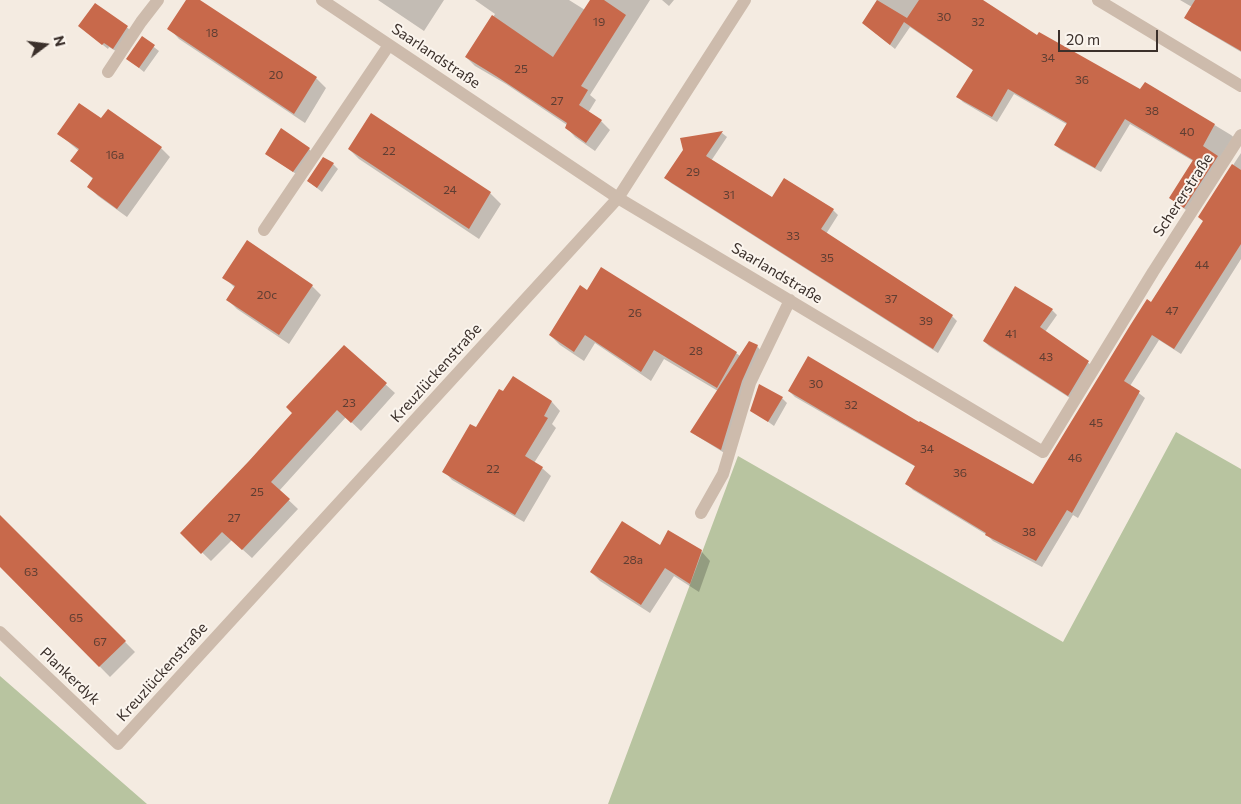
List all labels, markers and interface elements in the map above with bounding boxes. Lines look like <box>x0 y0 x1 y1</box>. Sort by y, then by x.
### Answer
house number: 30 <box>937 10 951 24</box>
house number: 19 <box>593 15 605 29</box>
house number: 32 <box>971 15 985 29</box>
north arrow <box>20 20 70 70</box>
street label: Saarlandstraße <box>388 20 484 92</box>
scale bar <box>1061 20 1161 52</box>
house number: 18 <box>206 26 218 40</box>
text: 20 m <box>1066 30 1100 48</box>
text: N <box>50 34 70 48</box>
house number: 34 <box>1041 51 1055 65</box>
house number: 25 <box>514 62 528 76</box>
house number: 20 <box>269 68 283 82</box>
house number: 36 <box>1075 73 1089 87</box>
house number: 27 <box>551 94 563 108</box>
house number: 38 <box>1145 104 1159 118</box>
house number: 40 <box>1179 125 1195 139</box>
house number: 22 <box>382 144 396 158</box>
house number: 16a <box>106 148 124 162</box>
street label: Schererstraße <box>1149 150 1217 240</box>
house number: 29 <box>686 165 700 179</box>
house number: 24 <box>443 183 457 197</box>
house number: 31 <box>723 188 735 202</box>
house number: 33 <box>786 229 800 243</box>
street label: Saarlandstraße <box>728 239 826 307</box>
house number: 35 <box>820 251 834 265</box>
house number: 44 <box>1195 258 1209 272</box>
house number: 20c <box>257 288 277 302</box>
house number: 37 <box>884 292 898 306</box>
house number: 47 <box>1165 304 1179 318</box>
house number: 26 <box>628 306 642 320</box>
house number: 39 <box>919 314 933 328</box>
street label: Kreuzlückenstraße <box>387 320 485 426</box>
house number: 41 <box>1005 327 1017 341</box>
house number: 28 <box>689 344 703 358</box>
house number: 43 <box>1039 350 1053 364</box>
house number: 30 <box>809 377 823 391</box>
house number: 23 <box>342 396 356 410</box>
house number: 32 <box>844 398 858 412</box>
house number: 45 <box>1089 416 1103 430</box>
house number: 34 <box>920 442 934 456</box>
house number: 46 <box>1068 451 1082 465</box>
house number: 22 <box>486 462 500 476</box>
house number: 36 <box>953 466 967 480</box>
house number: 25 <box>250 485 264 499</box>
house number: 27 <box>228 511 240 525</box>
house number: 38 <box>1022 525 1036 539</box>
house number: 28a <box>623 553 643 567</box>
house number: 63 <box>24 565 38 579</box>
house number: 65 <box>69 611 83 625</box>
street label: Kreuzlückenstraße <box>113 619 211 725</box>
house number: 67 <box>93 635 107 649</box>
street label: Plankerdyk <box>36 644 104 708</box>

